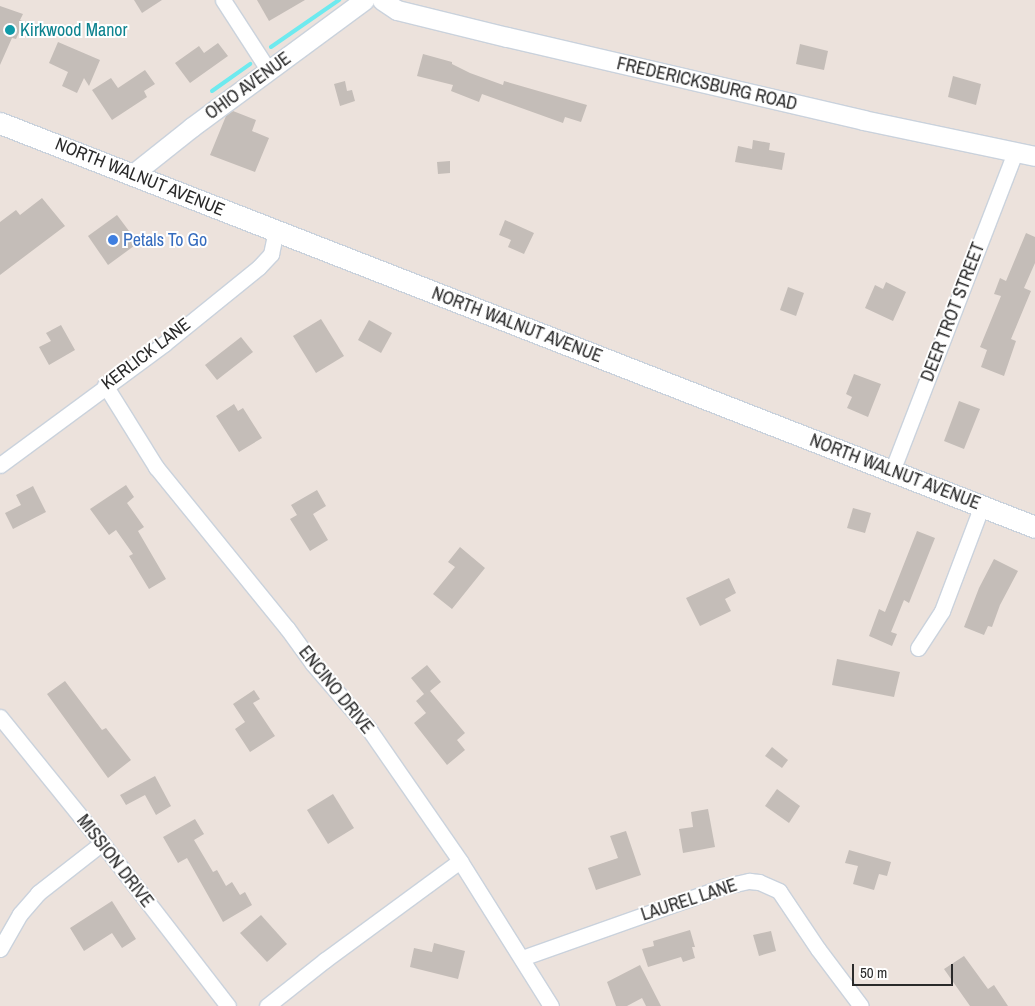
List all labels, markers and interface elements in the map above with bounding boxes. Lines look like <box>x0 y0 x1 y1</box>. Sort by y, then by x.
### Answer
place label: Kirkwood Manor <box>20 19 127 41</box>
marker: Kirkwood Manor <box>4 24 16 36</box>
street label: OHIO AVENUE <box>201 47 295 125</box>
street label: FREDERICKSBURG ROAD <box>615 53 799 115</box>
street label: NORTH WALNUT AVENUE <box>52 133 228 221</box>
place label: Petals To Go <box>123 229 208 251</box>
marker: Petals To Go <box>107 234 119 246</box>
street label: DEER TROT STREET <box>916 239 990 385</box>
street label: NORTH WALNUT AVENUE <box>428 282 606 368</box>
street label: KERLICK LANE <box>97 314 195 394</box>
street label: NORTH WALNUT AVENUE <box>806 429 984 515</box>
street label: ENCINO DRIVE <box>294 642 378 738</box>
street label: MISSION DRIVE <box>72 810 158 912</box>
street label: LAUREL LANE <box>638 874 740 926</box>
scale bar <box>855 954 956 986</box>
text: 50 m <box>860 962 887 983</box>

